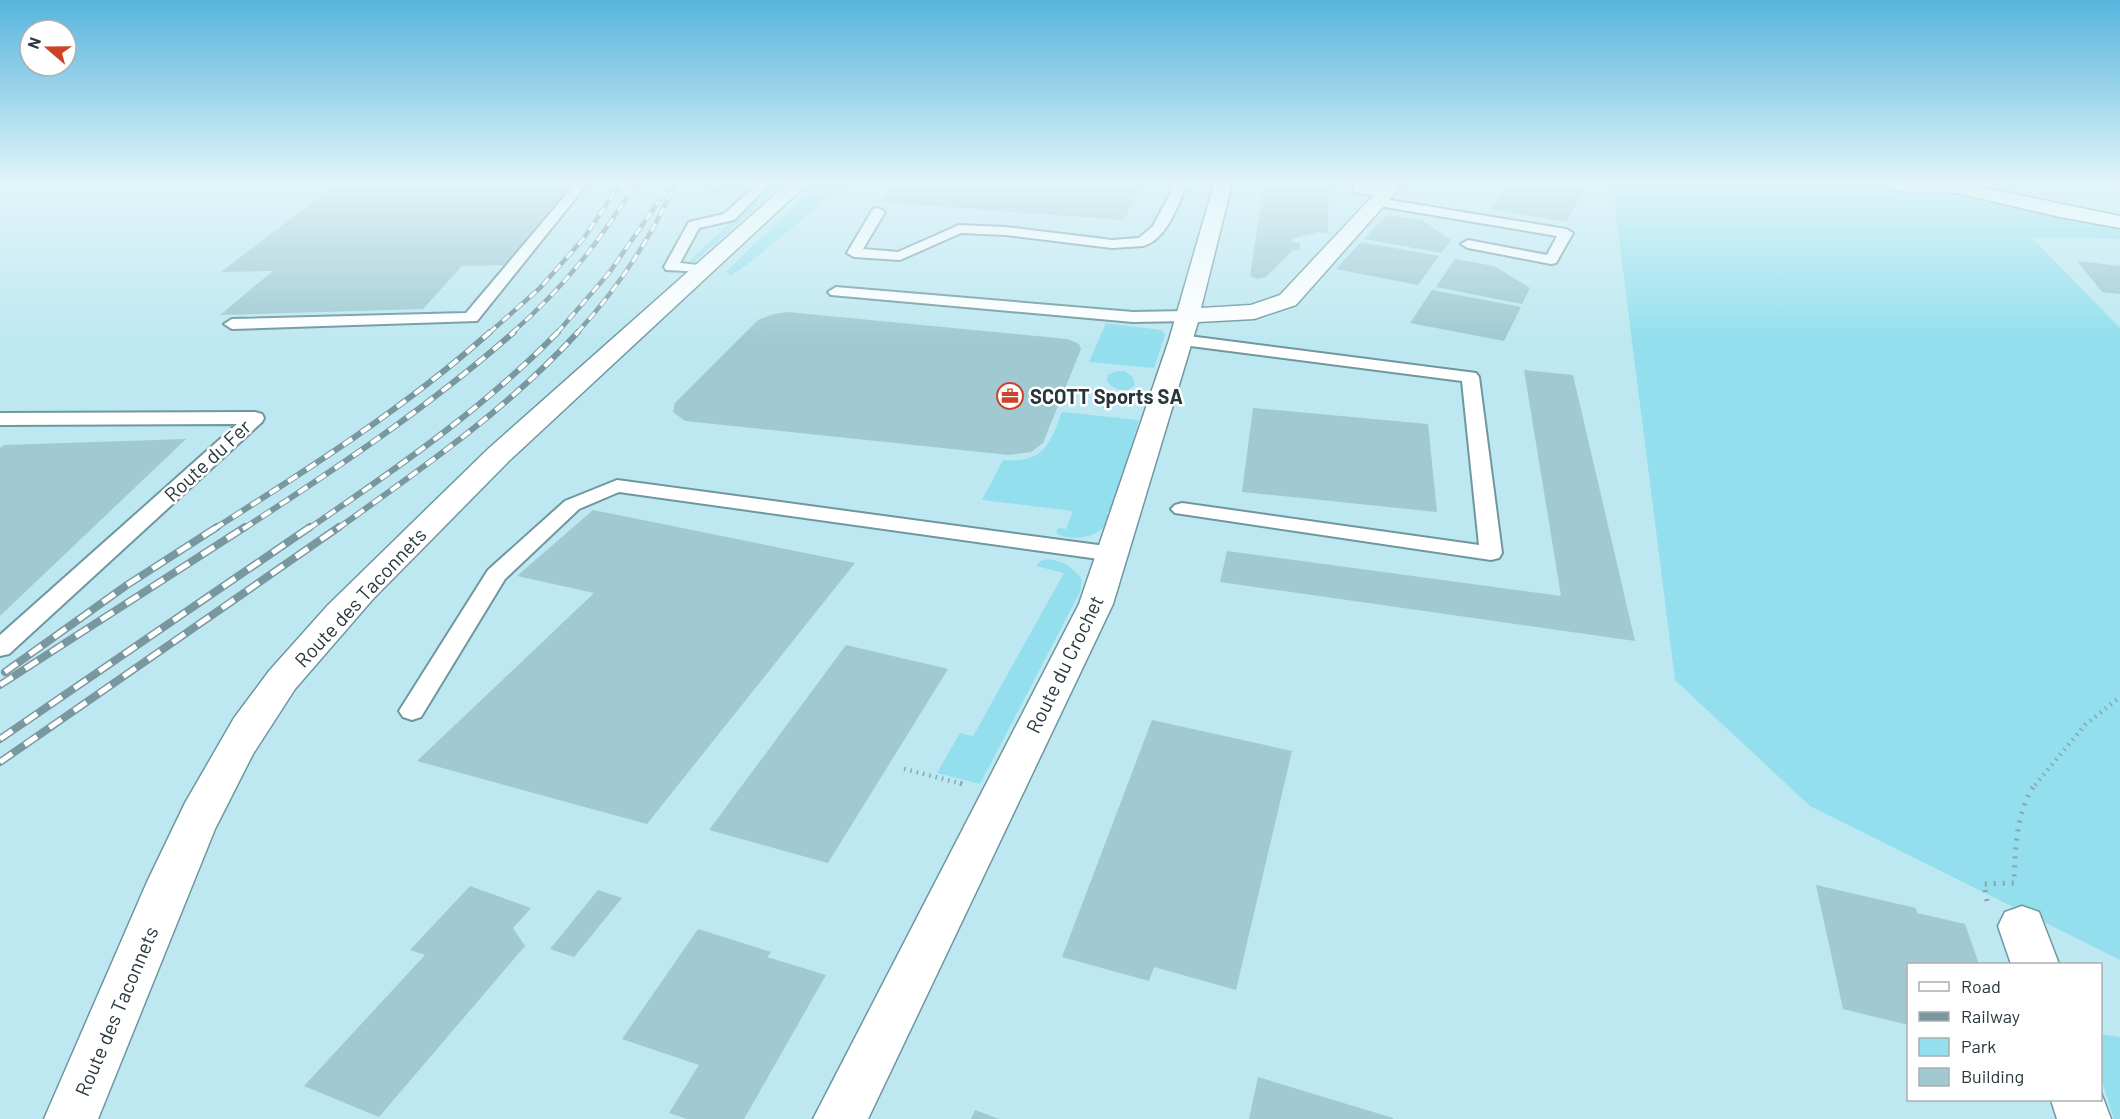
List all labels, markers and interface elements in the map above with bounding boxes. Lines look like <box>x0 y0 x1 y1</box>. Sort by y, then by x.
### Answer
north arrow <box>18 18 78 78</box>
text: N <box>23 34 44 51</box>
office icon: SCOTT Sports SA <box>995 381 1025 411</box>
place label: SCOTT Sports SA <box>1030 384 1183 408</box>
street label: Route du Fer <box>159 414 255 506</box>
street label: Route des Taconnets <box>289 522 431 672</box>
street label: Route du Crochet <box>1020 591 1108 737</box>
street label: Route des Taconnets <box>69 923 163 1099</box>
legend <box>1907 963 2102 1101</box>
text: Road <box>1961 975 2001 997</box>
text: Railway <box>1961 1005 2020 1027</box>
text: Park <box>1961 1035 1996 1057</box>
text: Building <box>1961 1065 2024 1087</box>

